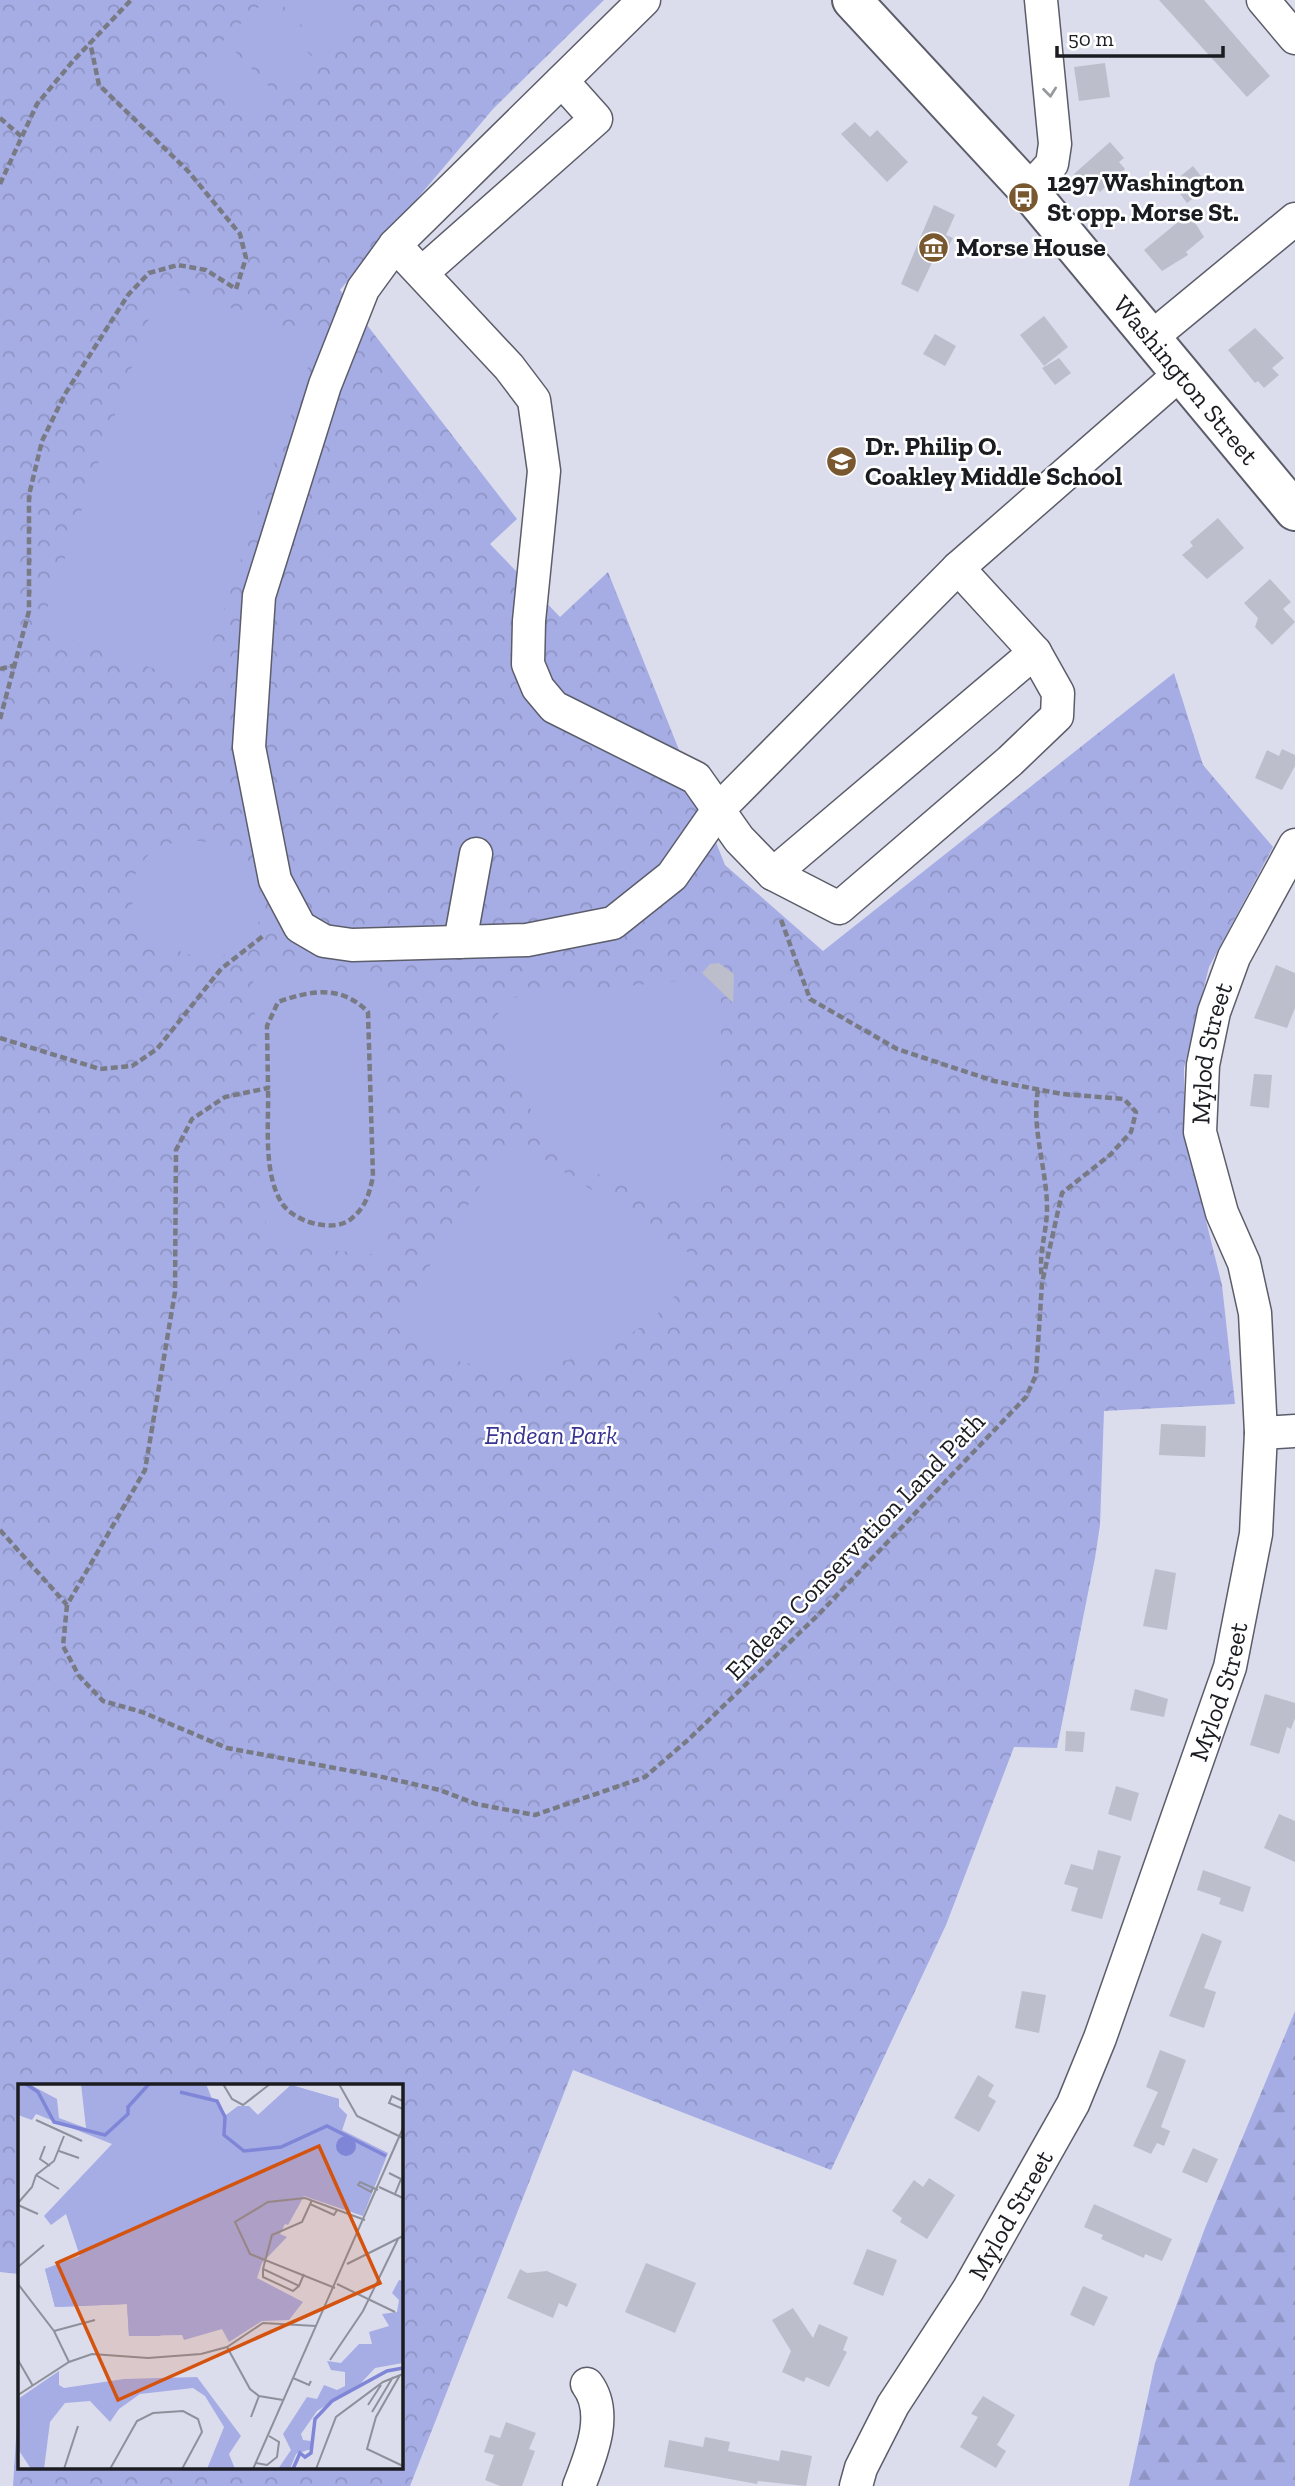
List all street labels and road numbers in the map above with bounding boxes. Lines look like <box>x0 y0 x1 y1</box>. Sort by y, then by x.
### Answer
street label: Washington Street <box>1106 289 1266 471</box>
street label: Mylod Street <box>1184 977 1240 1125</box>
street label: Endean Conservation Land Path <box>719 1405 992 1687</box>
street label: Mylod Street <box>1182 1619 1254 1765</box>
street label: Mylod Street <box>961 2144 1060 2285</box>

